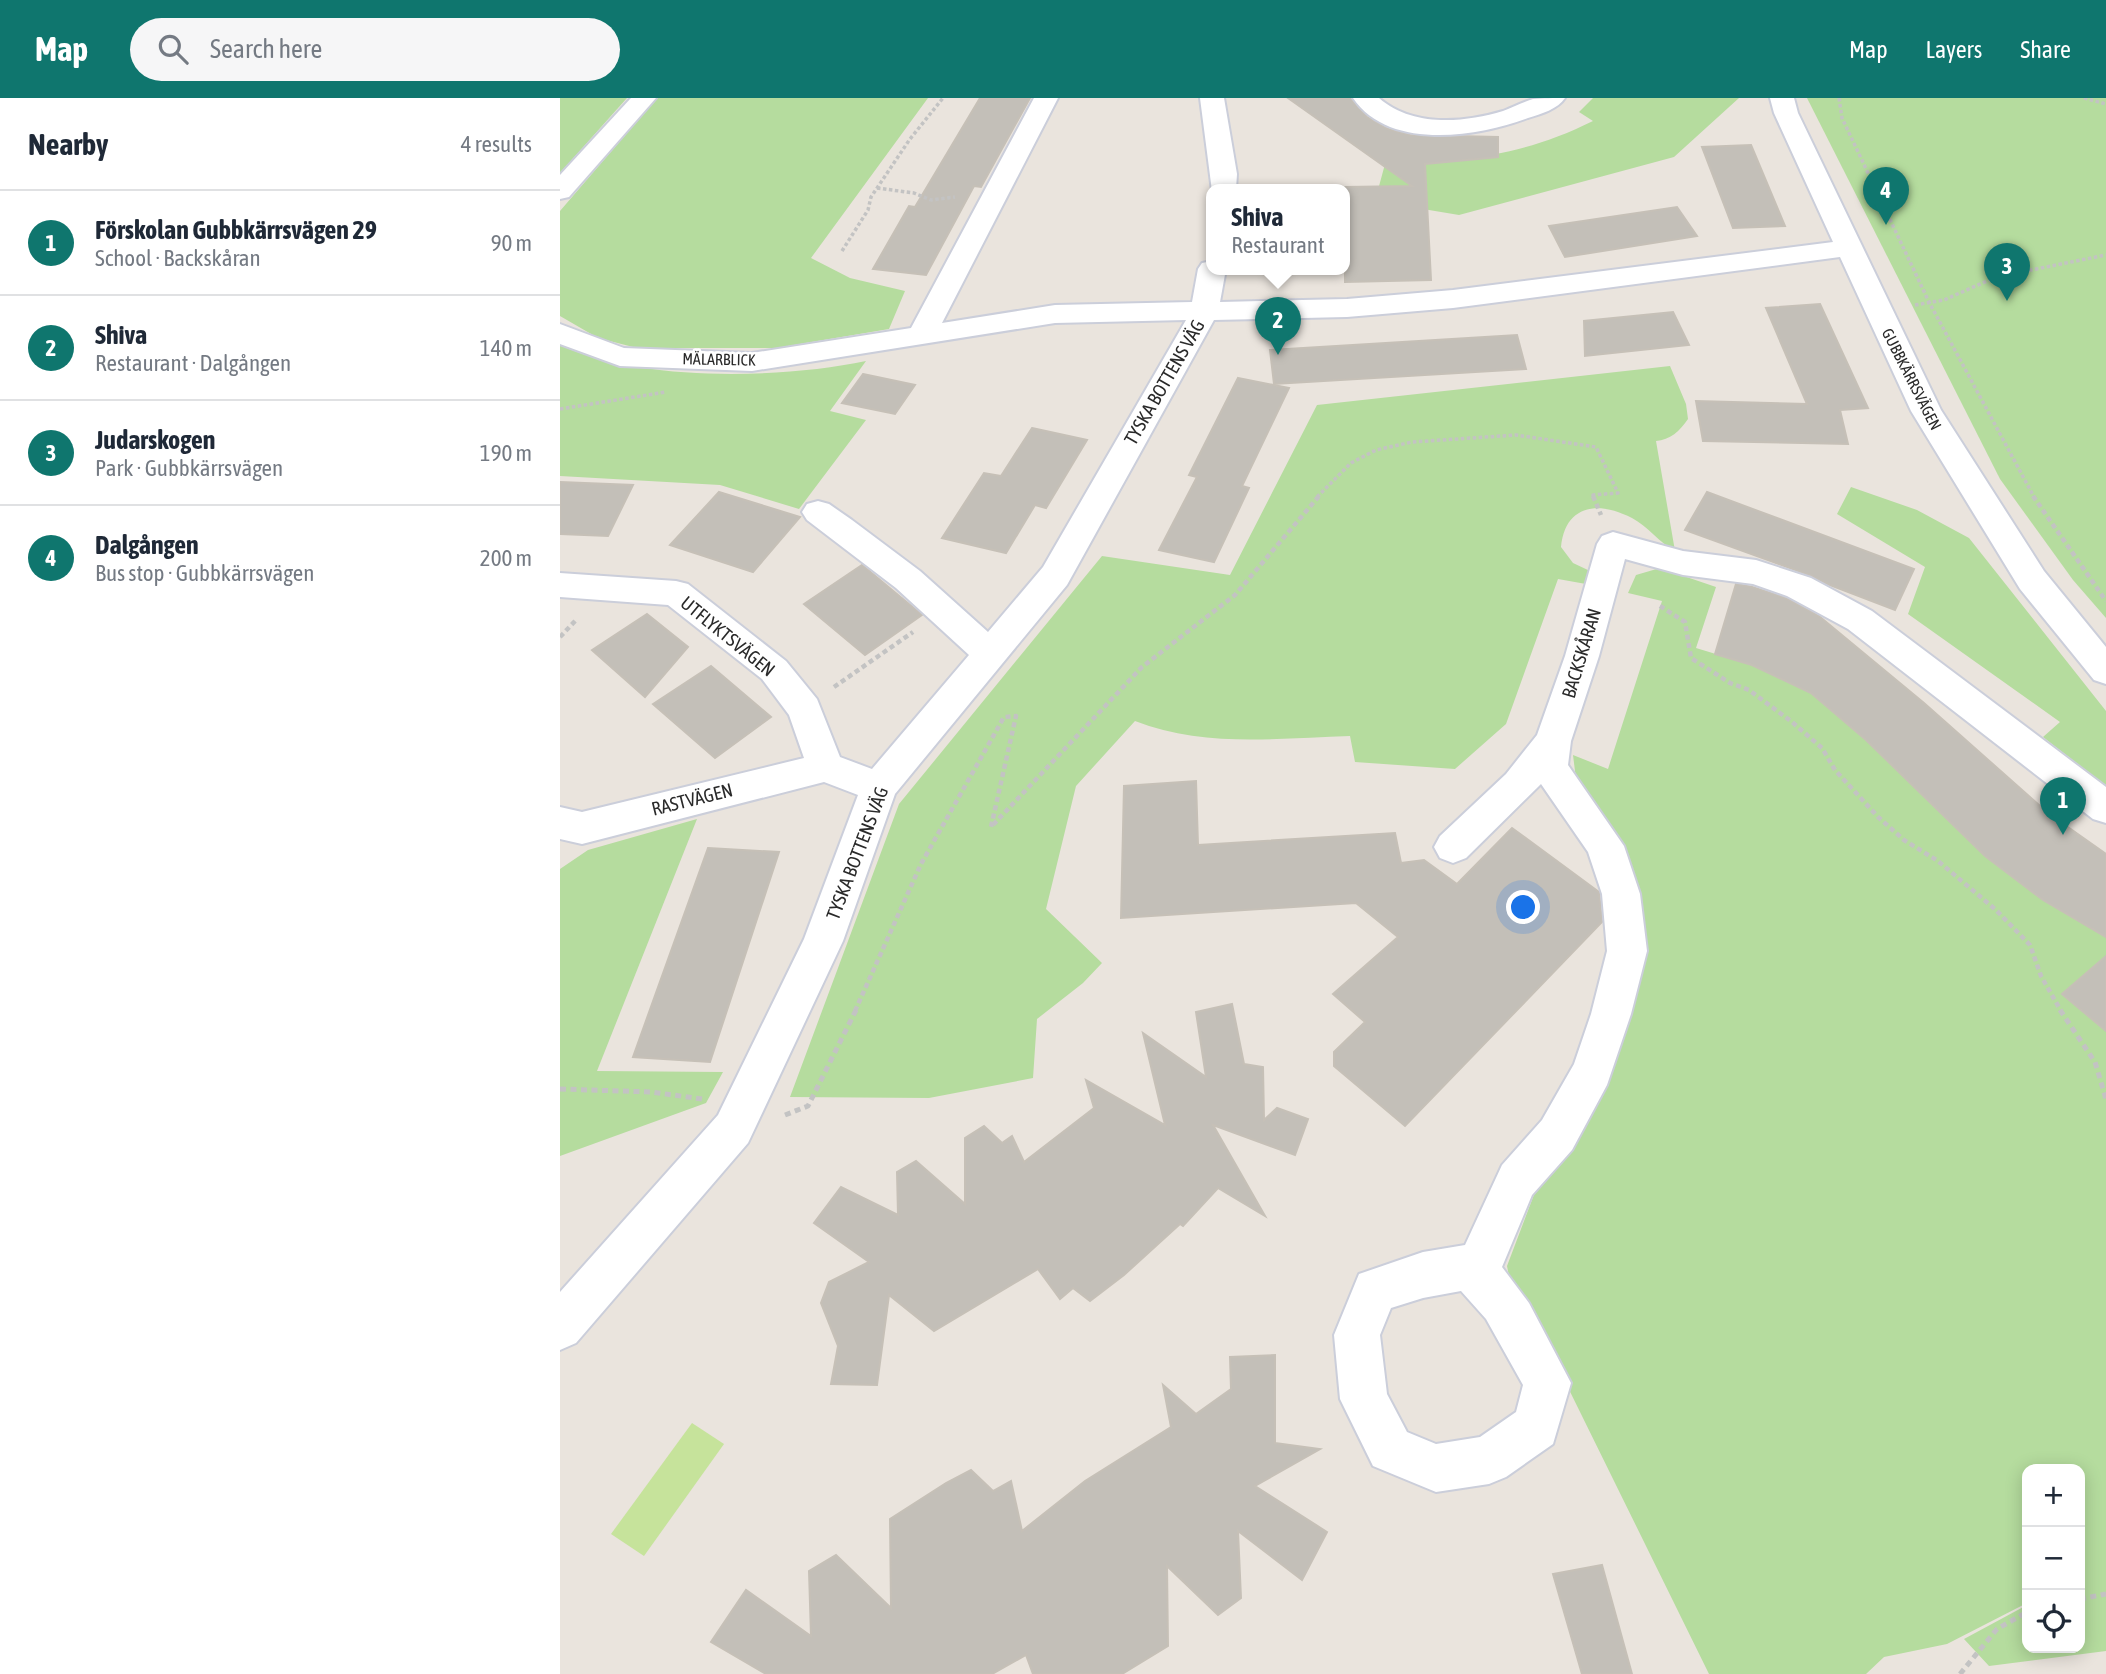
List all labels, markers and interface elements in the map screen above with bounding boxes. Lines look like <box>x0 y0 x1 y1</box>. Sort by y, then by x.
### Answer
search box <box>130 18 620 81</box>
text: Map <box>35 30 88 68</box>
icon: search <box>154 30 192 68</box>
text: Search here <box>210 34 322 64</box>
text: Map <box>1849 36 1888 63</box>
text: Layers <box>1926 36 1982 63</box>
text: Share <box>2020 36 2071 63</box>
text: Nearby <box>28 127 108 161</box>
text: 4 results <box>461 131 532 157</box>
pin: 4 <box>1863 167 1909 225</box>
popup <box>1206 184 1350 275</box>
text: Shiva <box>1231 202 1283 232</box>
text: Förskolan Gubbkärrsvägen 29 <box>95 215 377 245</box>
text: 1 <box>46 230 56 256</box>
text: 90 m <box>491 230 532 256</box>
text: Restaurant <box>1231 232 1325 258</box>
pin: 3 <box>1984 243 2030 301</box>
text: School · Backskåran <box>95 245 261 271</box>
pin: 2 <box>1255 297 1301 355</box>
street label: TYSKA BOTTENS VÄG <box>1119 316 1209 448</box>
text: Shiva <box>95 320 147 350</box>
street label: GUBBKÄRRSVÄGEN <box>1879 325 1945 433</box>
text: 2 <box>46 335 56 361</box>
text: 140 m <box>480 335 532 361</box>
street label: MÄLARBLICK <box>682 349 756 369</box>
text: Restaurant · Dalgången <box>95 350 291 376</box>
text: Judarskogen <box>95 425 215 455</box>
text: 3 <box>46 440 56 466</box>
text: 190 m <box>480 440 532 466</box>
text: Park · Gubbkärrsvägen <box>95 455 283 481</box>
text: Dalgången <box>95 530 199 560</box>
text: 4 <box>46 545 56 571</box>
text: 200 m <box>480 545 532 571</box>
text: Bus stop · Gubbkärrsvägen <box>95 560 314 586</box>
street label: UTFLYKTSVÄGEN <box>676 591 780 681</box>
street label: BACKSKÅRAN <box>1557 605 1605 701</box>
pin: 1 <box>2040 777 2086 835</box>
street label: RASTVÄGEN <box>649 778 735 820</box>
street label: TYSKA BOTTENS VÄG <box>822 783 892 923</box>
your location <box>1506 890 1540 924</box>
map controls <box>2022 1464 2085 1653</box>
button: + <box>2022 1464 2085 1527</box>
button: − <box>2022 1527 2085 1590</box>
button: locate <box>2022 1590 2085 1653</box>

